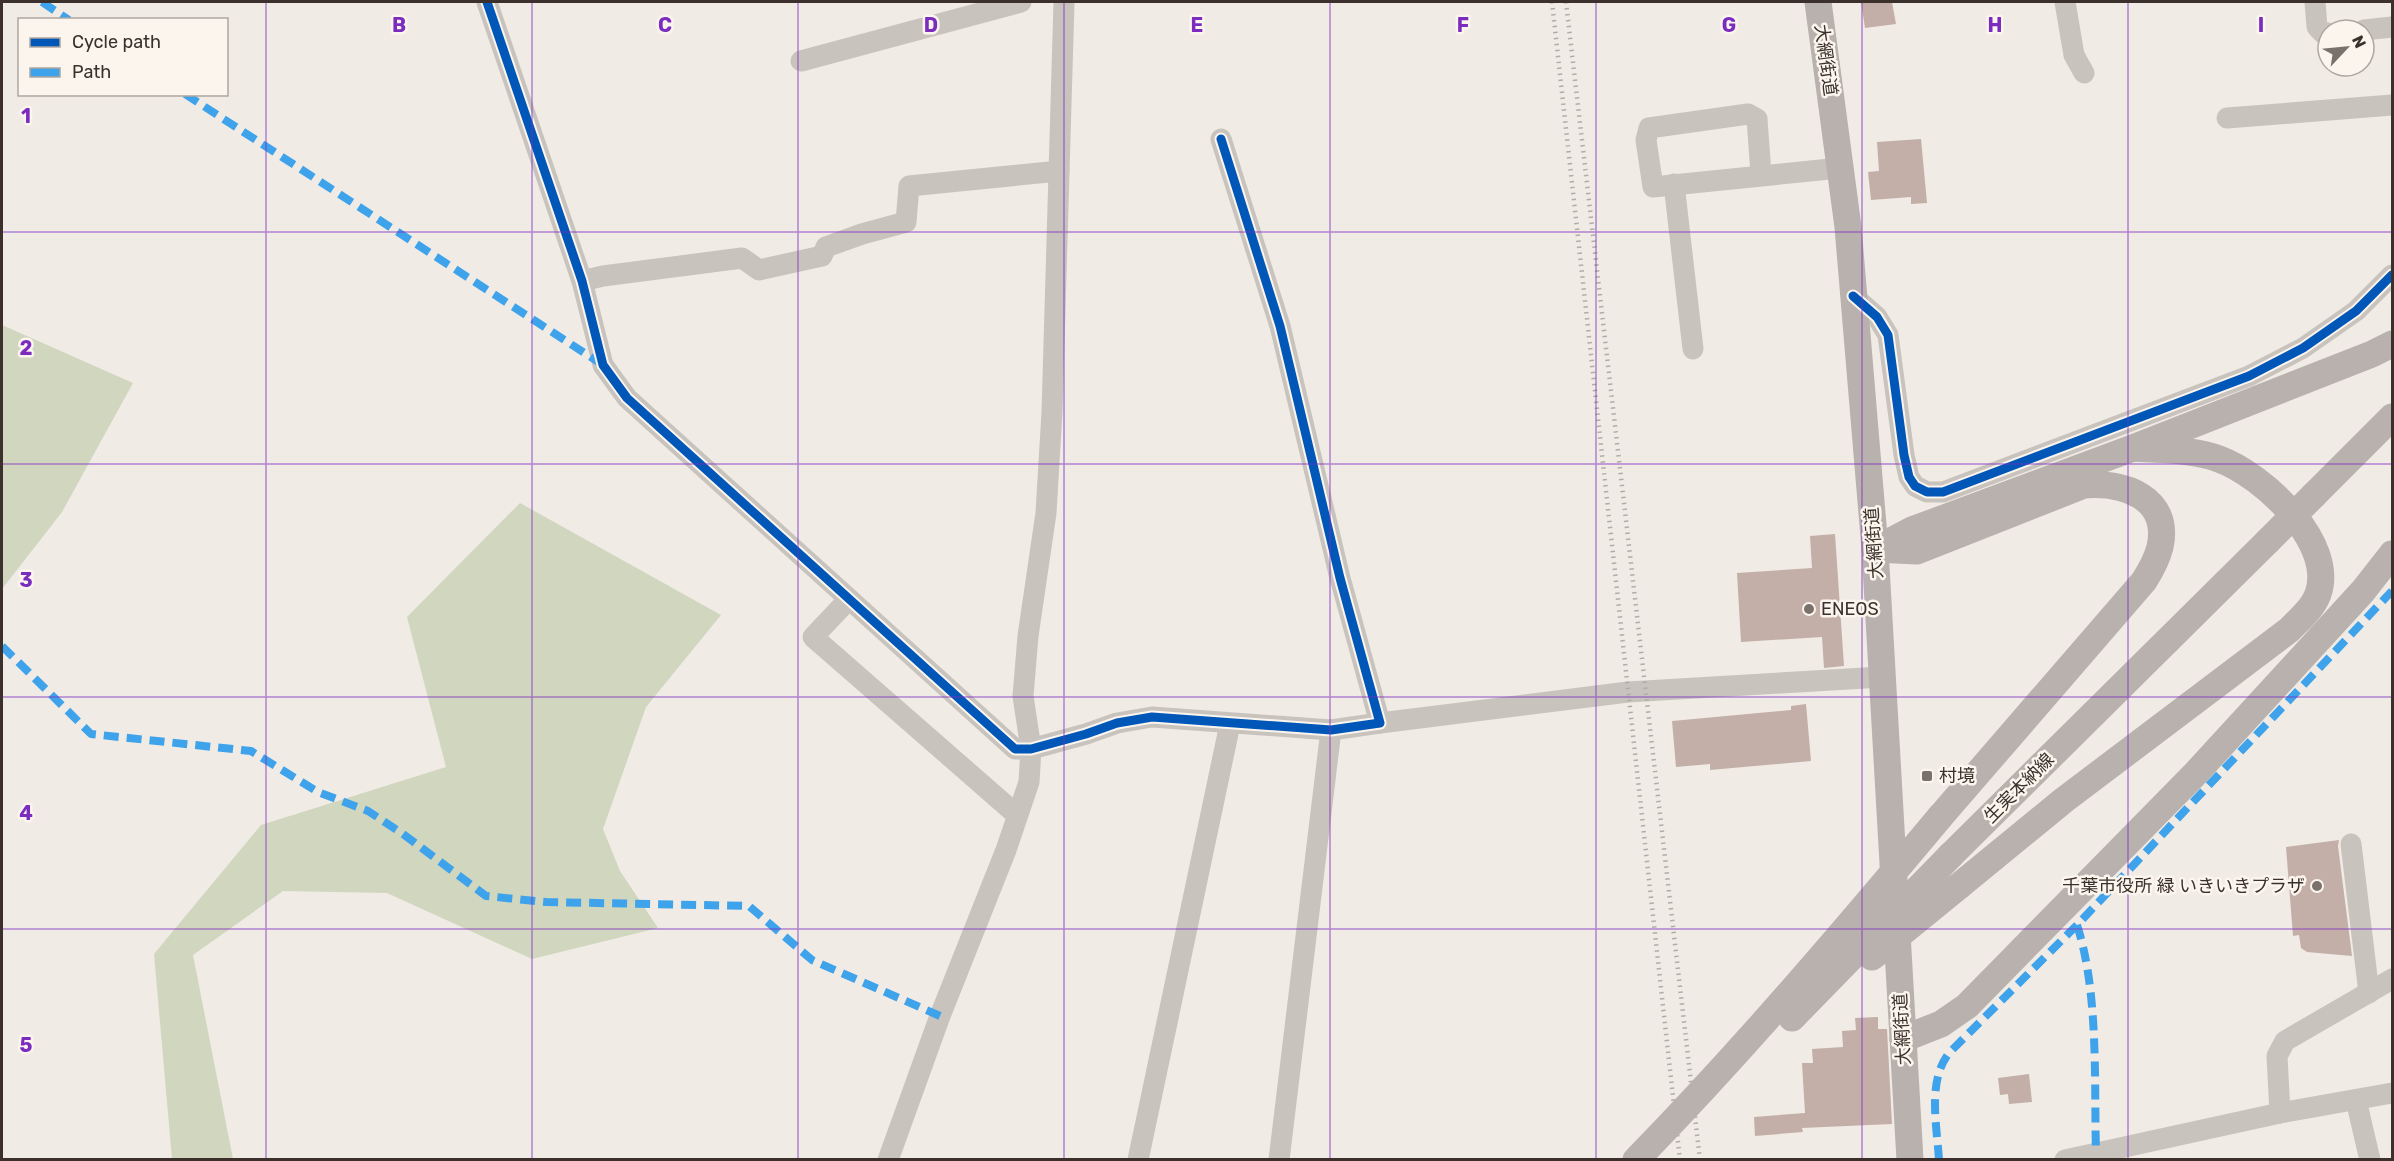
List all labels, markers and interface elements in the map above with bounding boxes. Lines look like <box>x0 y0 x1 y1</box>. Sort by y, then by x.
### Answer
text: B <box>392 13 406 37</box>
text: C <box>658 13 672 37</box>
text: D <box>924 13 938 37</box>
text: E <box>1191 13 1203 37</box>
text: F <box>1457 13 1469 37</box>
text: G <box>1722 13 1736 37</box>
text: H <box>1988 13 2002 37</box>
text: I <box>2258 13 2264 37</box>
legend <box>18 18 228 96</box>
north arrow <box>2316 18 2376 78</box>
street label: 大網街道 <box>1810 23 1842 97</box>
text: Cycle path <box>72 31 161 53</box>
text: N <box>2348 32 2370 51</box>
text: Path <box>72 61 111 83</box>
text: 1 <box>21 104 31 128</box>
text: 2 <box>20 336 33 360</box>
street label: 大網街道 <box>1861 506 1887 580</box>
text: 3 <box>19 568 33 592</box>
place label: ENEOS <box>1821 598 1879 620</box>
marker: ENEOS <box>1802 602 1816 616</box>
street label: 生実本納線 <box>1979 748 2059 828</box>
place label: 村境 <box>1939 765 1975 787</box>
marker: 村境 <box>1920 769 1934 783</box>
text: 4 <box>19 801 33 825</box>
place label: 千葉市役所 緑 いきいきプラザ <box>2062 875 2305 897</box>
marker: 千葉市役所 緑 いきいきプラザ <box>2310 879 2324 893</box>
street label: 大網街道 <box>1889 992 1915 1066</box>
text: 5 <box>20 1033 33 1057</box>

